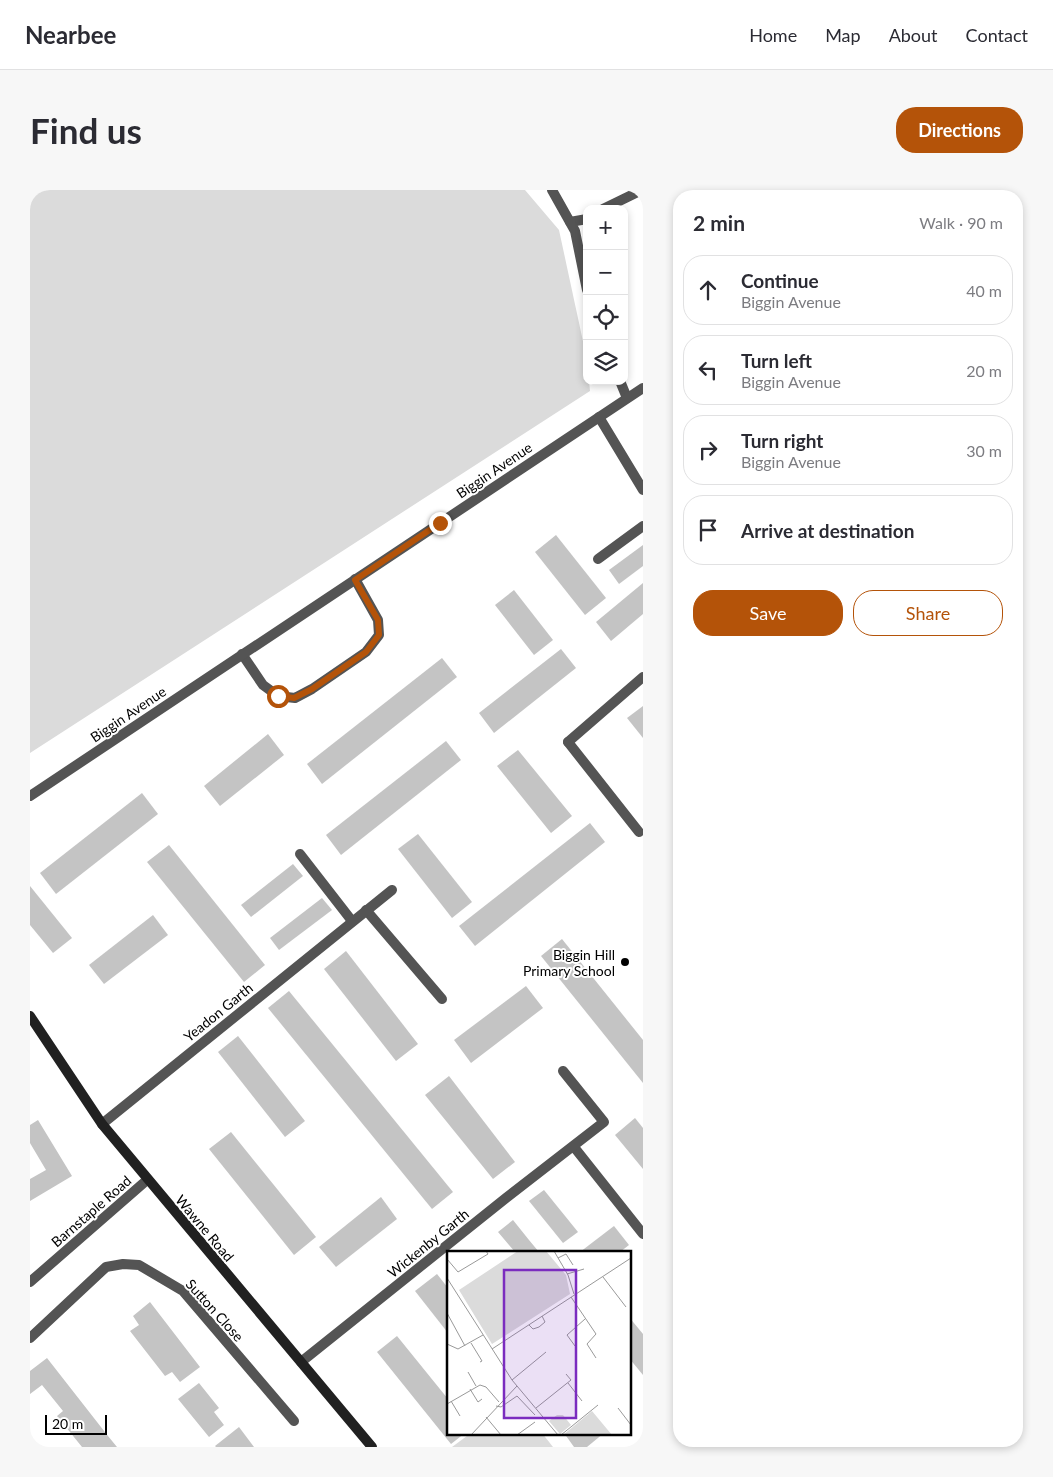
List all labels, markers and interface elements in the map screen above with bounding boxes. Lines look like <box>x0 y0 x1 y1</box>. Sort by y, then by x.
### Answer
text: Nearbee <box>25 20 116 49</box>
text: Home <box>749 24 797 46</box>
text: Map <box>825 24 861 46</box>
text: About <box>889 24 938 46</box>
text: Contact <box>966 24 1028 46</box>
button: Directions <box>896 107 1023 153</box>
text: Find us <box>30 109 142 151</box>
map controls <box>583 205 628 385</box>
button: + <box>583 205 628 250</box>
text: 2 min <box>693 210 745 235</box>
text: Walk · 90 m <box>919 213 1003 232</box>
button: − <box>583 250 628 295</box>
text: Continue <box>741 269 819 292</box>
icon: ahead <box>694 276 722 304</box>
text: 40 m <box>966 281 1002 300</box>
text: Biggin Avenue <box>741 292 841 311</box>
button: locate <box>583 295 628 340</box>
button: layers <box>583 340 628 385</box>
text: Turn left <box>741 349 812 372</box>
icon: left <box>694 356 722 384</box>
text: 20 m <box>966 361 1002 380</box>
text: Biggin Avenue <box>741 372 841 391</box>
text: Turn right <box>741 429 823 452</box>
icon: right <box>694 436 722 464</box>
street label: Biggin Avenue <box>453 439 535 501</box>
text: 30 m <box>966 441 1002 460</box>
text: Biggin Avenue <box>741 452 841 471</box>
route end <box>429 512 452 535</box>
icon: arrive <box>694 516 722 544</box>
text: Arrive at destination <box>741 519 914 542</box>
button: Save <box>693 590 843 636</box>
button: Share <box>853 590 1003 636</box>
street label: Biggin Avenue <box>87 683 169 745</box>
route start <box>267 685 290 708</box>
place label: Biggin Hill Primary School <box>523 946 615 979</box>
marker: Biggin Hill Primary School <box>619 956 631 968</box>
street label: Yeadon Garth <box>180 979 256 1045</box>
street label: Barnstaple Road <box>48 1172 134 1250</box>
street label: Wawne Road <box>172 1191 238 1265</box>
street label: Wickenby Garth <box>384 1205 472 1281</box>
inset map <box>447 1251 630 1434</box>
street label: Sutton Close <box>183 1275 247 1345</box>
scale bar <box>45 1412 108 1435</box>
text: 20 m <box>52 1415 83 1432</box>

